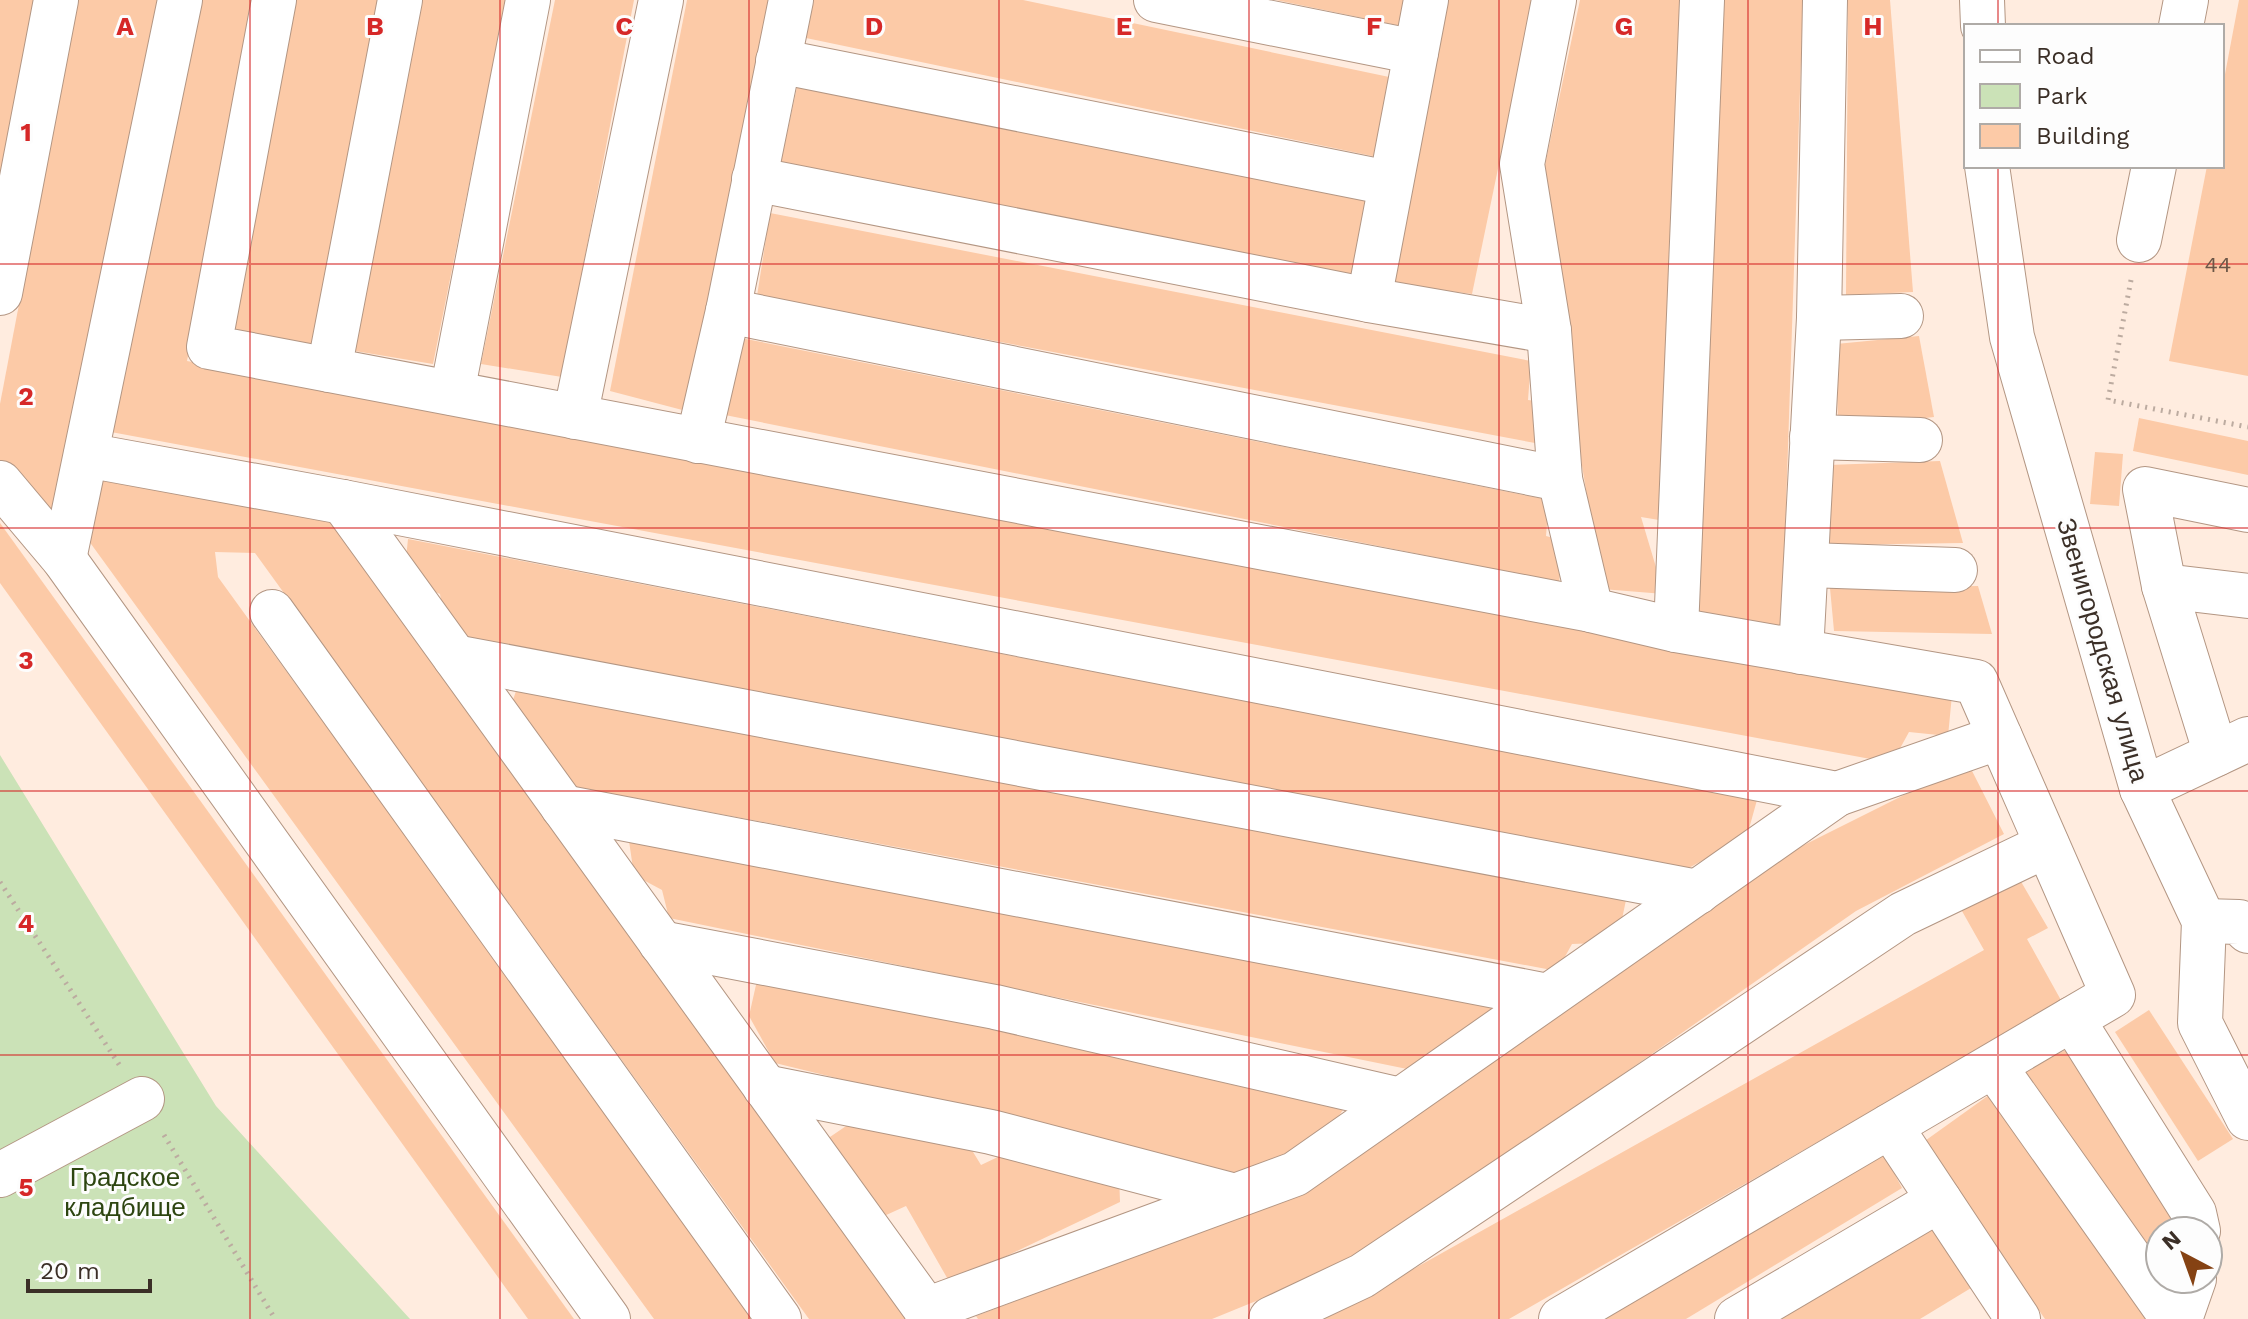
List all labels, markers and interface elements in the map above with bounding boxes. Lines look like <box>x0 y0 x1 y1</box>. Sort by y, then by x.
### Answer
text: A <box>116 11 134 41</box>
text: B <box>366 11 384 41</box>
text: C <box>615 11 633 41</box>
text: D <box>865 11 883 41</box>
text: E <box>1116 11 1132 41</box>
text: F <box>1366 11 1382 41</box>
text: G <box>1615 11 1633 41</box>
text: H <box>1863 11 1883 41</box>
legend <box>1964 24 2224 168</box>
text: Road <box>2036 42 2095 70</box>
text: Park <box>2036 82 2088 110</box>
text: 1 <box>20 117 32 147</box>
text: Building <box>2036 122 2129 150</box>
house number: 44 <box>2205 252 2231 277</box>
text: 2 <box>18 381 34 411</box>
street label: Звенигородская улица <box>2051 515 2155 786</box>
text: 3 <box>18 645 34 675</box>
text: 4 <box>18 908 35 938</box>
park label: Градское кладбище <box>64 1162 186 1222</box>
text: 5 <box>18 1172 34 1202</box>
north arrow <box>2144 1215 2224 1295</box>
text: N <box>2157 1225 2186 1255</box>
scale bar <box>28 1243 150 1293</box>
text: 20 m <box>40 1257 100 1285</box>

